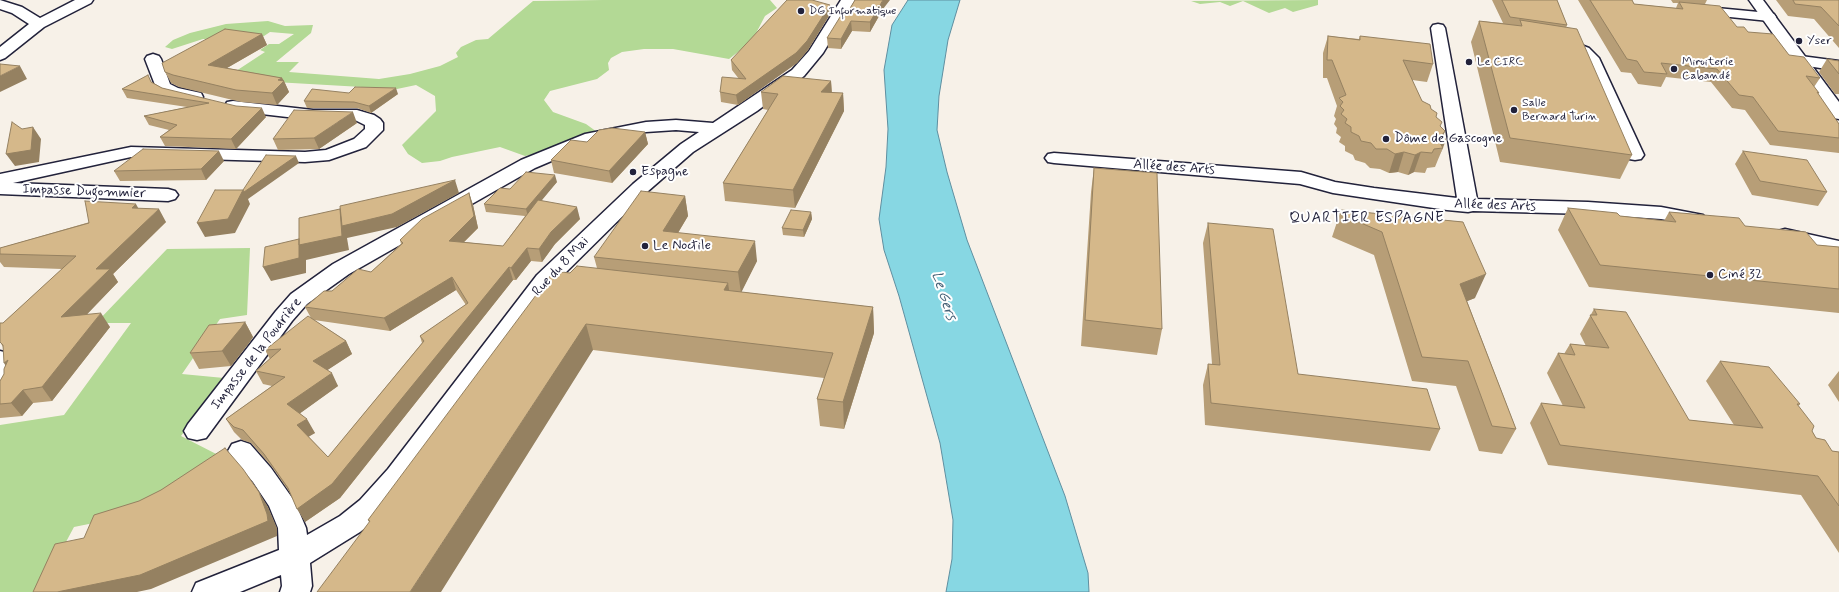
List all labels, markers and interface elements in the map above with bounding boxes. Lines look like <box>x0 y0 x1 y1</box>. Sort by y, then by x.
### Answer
place label: DG Informatique <box>809 4 896 18</box>
marker: DG Informatique <box>796 6 806 16</box>
place label: Yser <box>1807 34 1832 48</box>
marker: Yser <box>1794 36 1804 46</box>
place label: Le CIRC <box>1477 55 1523 69</box>
place label: Miroiterie Cabandé <box>1682 55 1734 83</box>
marker: Le CIRC <box>1464 57 1474 67</box>
marker: Miroiterie Cabandé <box>1669 64 1679 74</box>
place label: Salle Bernard Turin <box>1522 96 1597 124</box>
marker: Salle Bernard Turin <box>1509 105 1519 115</box>
place label: Dôme de Gascogne <box>1394 131 1502 147</box>
marker: Dôme de Gascogne <box>1381 134 1391 144</box>
street label: Allée des Arts <box>1133 157 1215 179</box>
place label: Espagne <box>641 164 689 180</box>
marker: Espagne <box>628 167 638 177</box>
street label: Impasse Dugommier <box>22 181 146 203</box>
street label: Allée des Arts <box>1454 196 1536 216</box>
district label: QUARTIER ESPAGNE <box>1291 210 1443 228</box>
street label: Rue du 8 Mai <box>529 234 593 300</box>
place label: Le Noctile <box>653 238 711 254</box>
marker: Le Noctile <box>640 241 650 251</box>
place label: Ciné 32 <box>1718 267 1762 283</box>
water label: Le Gers <box>927 269 959 323</box>
marker: Ciné 32 <box>1705 270 1715 280</box>
street label: Impasse de la Poudrière <box>208 295 306 413</box>

